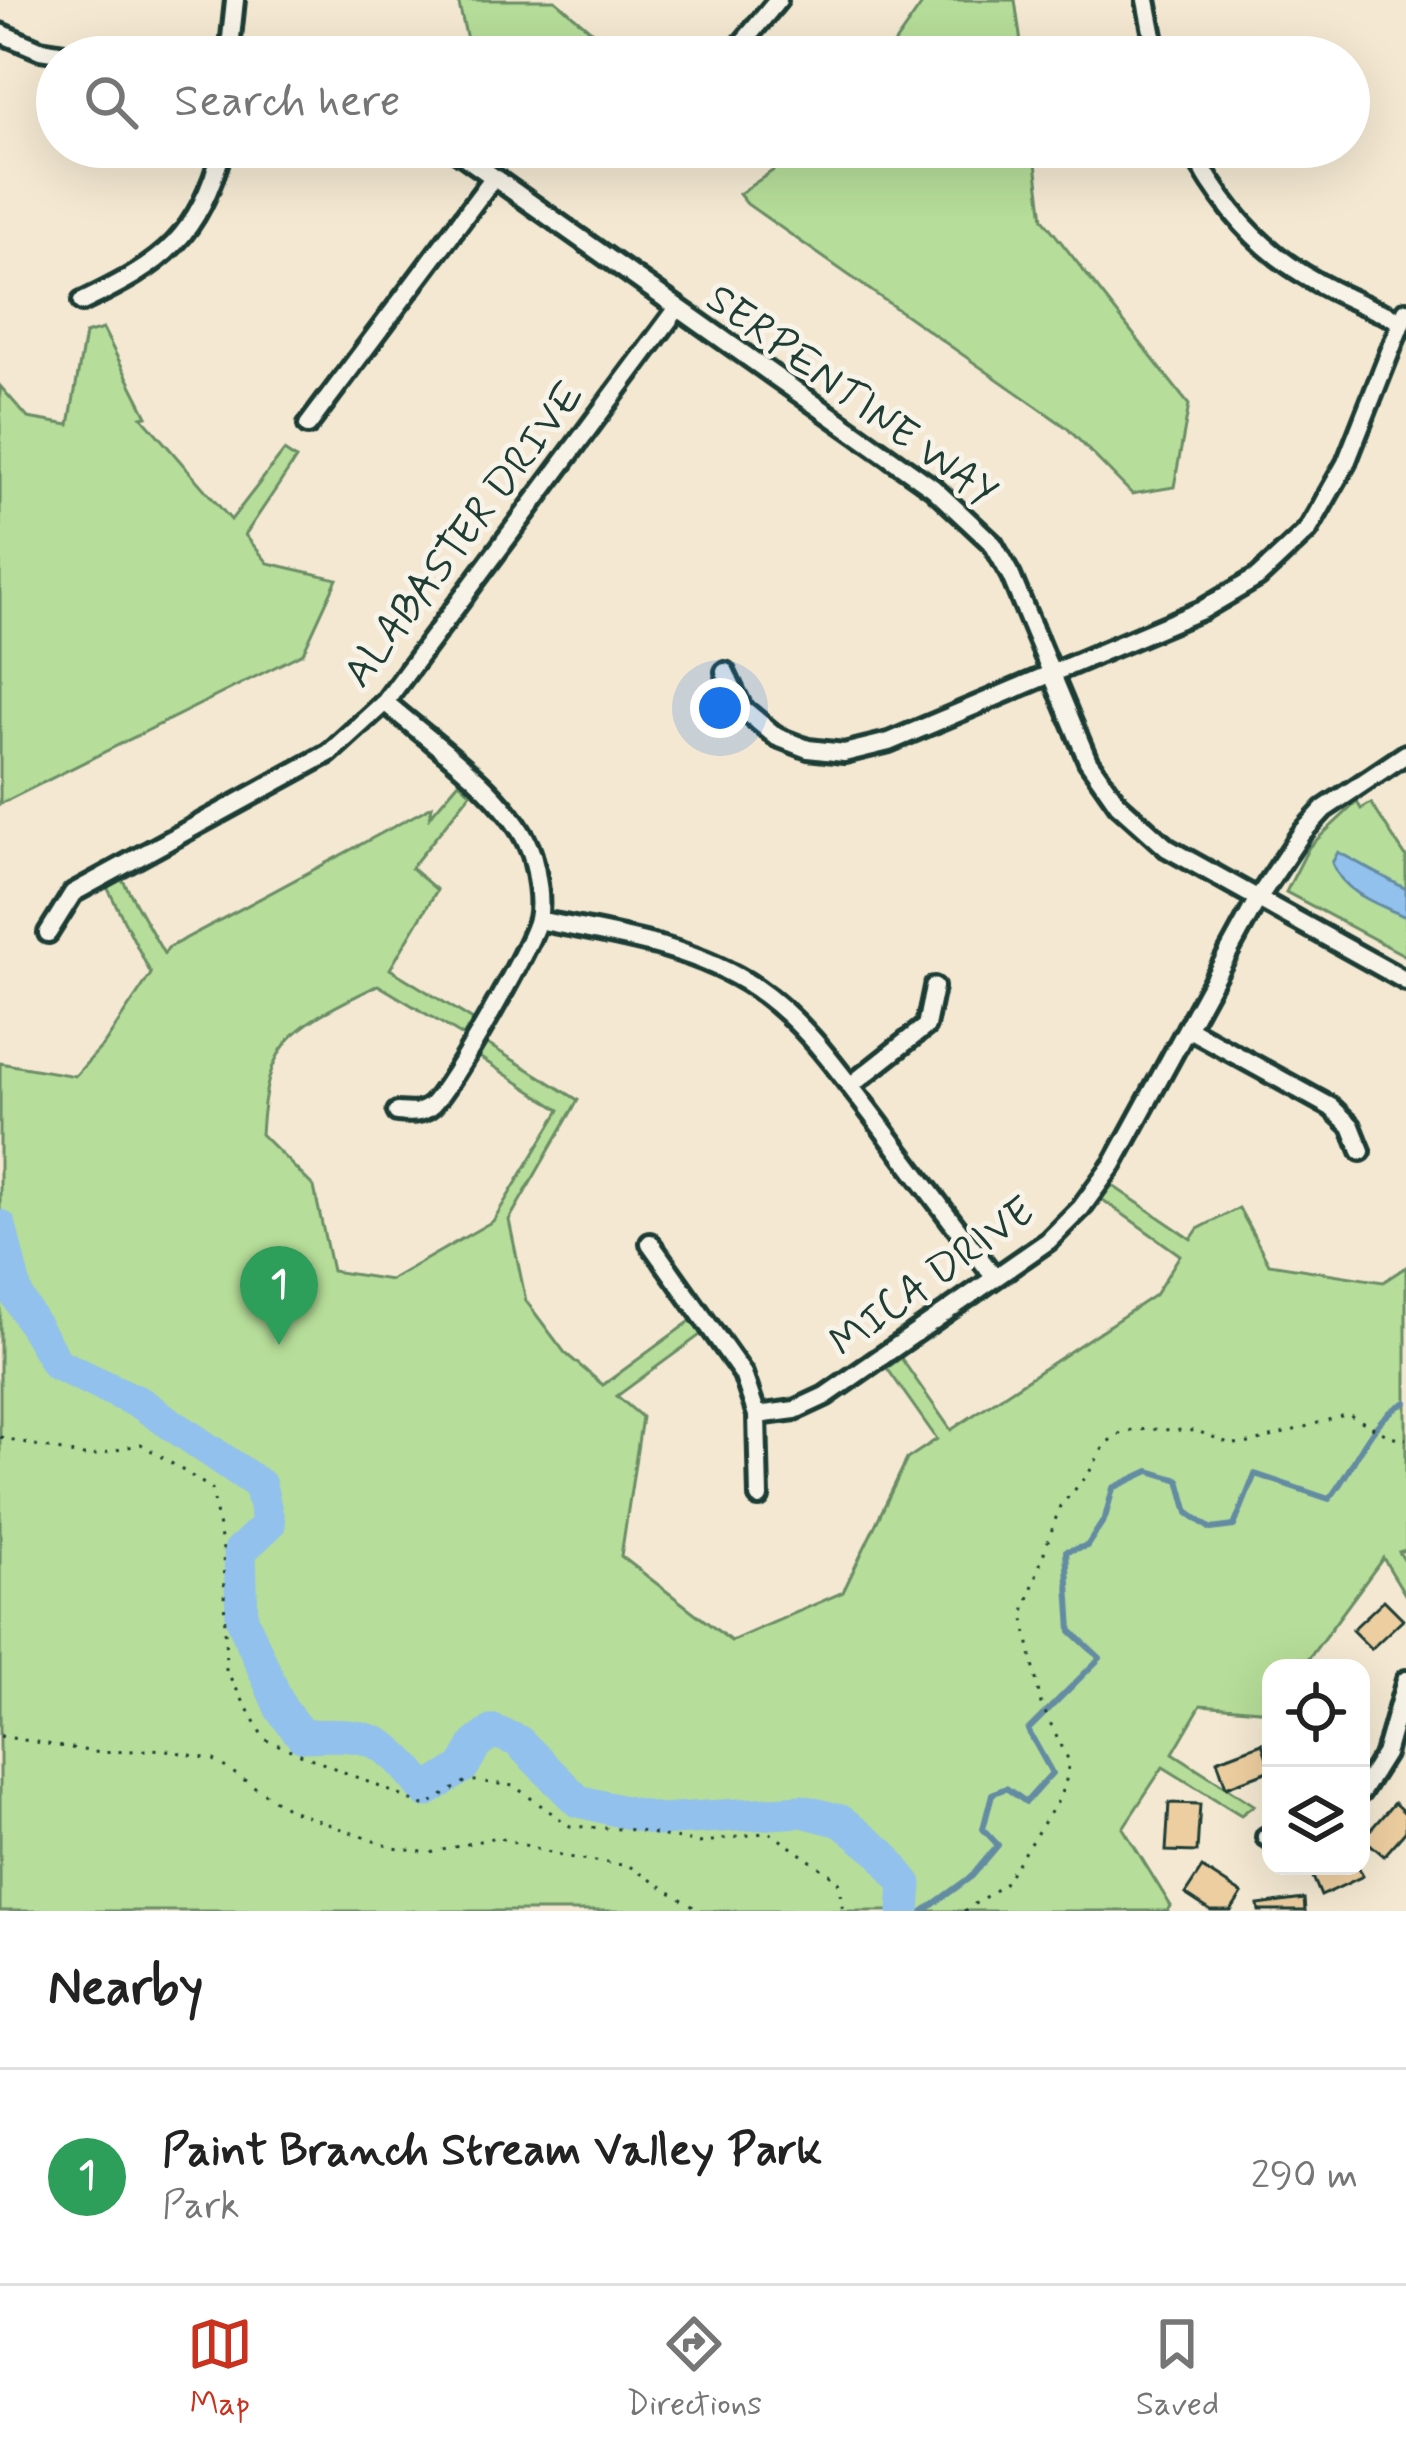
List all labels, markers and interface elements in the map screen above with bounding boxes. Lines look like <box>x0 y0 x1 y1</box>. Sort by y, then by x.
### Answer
search box <box>36 36 1370 168</box>
icon: search <box>78 69 144 135</box>
text: Search here <box>174 73 401 132</box>
street label: SERPENTINE WAY <box>694 273 1008 521</box>
street label: ALABASTER DRIVE <box>332 371 598 699</box>
your location <box>690 678 750 738</box>
street label: MICA DRIVE <box>820 1185 1046 1371</box>
pin: 1 <box>240 1246 318 1345</box>
map controls <box>1262 1659 1370 1875</box>
button: locate <box>1262 1659 1370 1767</box>
button: layers <box>1262 1767 1370 1875</box>
text: Nearby <box>48 1956 203 2022</box>
text: Paint Branch Stream Valley Park <box>162 2122 822 2181</box>
text: 1 <box>78 2151 96 2202</box>
text: 290 m <box>1251 2151 1358 2202</box>
text: Park <box>162 2181 240 2232</box>
tab: Map <box>187 2311 253 2427</box>
tab: Directions <box>626 2311 762 2427</box>
tab: Saved <box>1136 2311 1219 2427</box>

